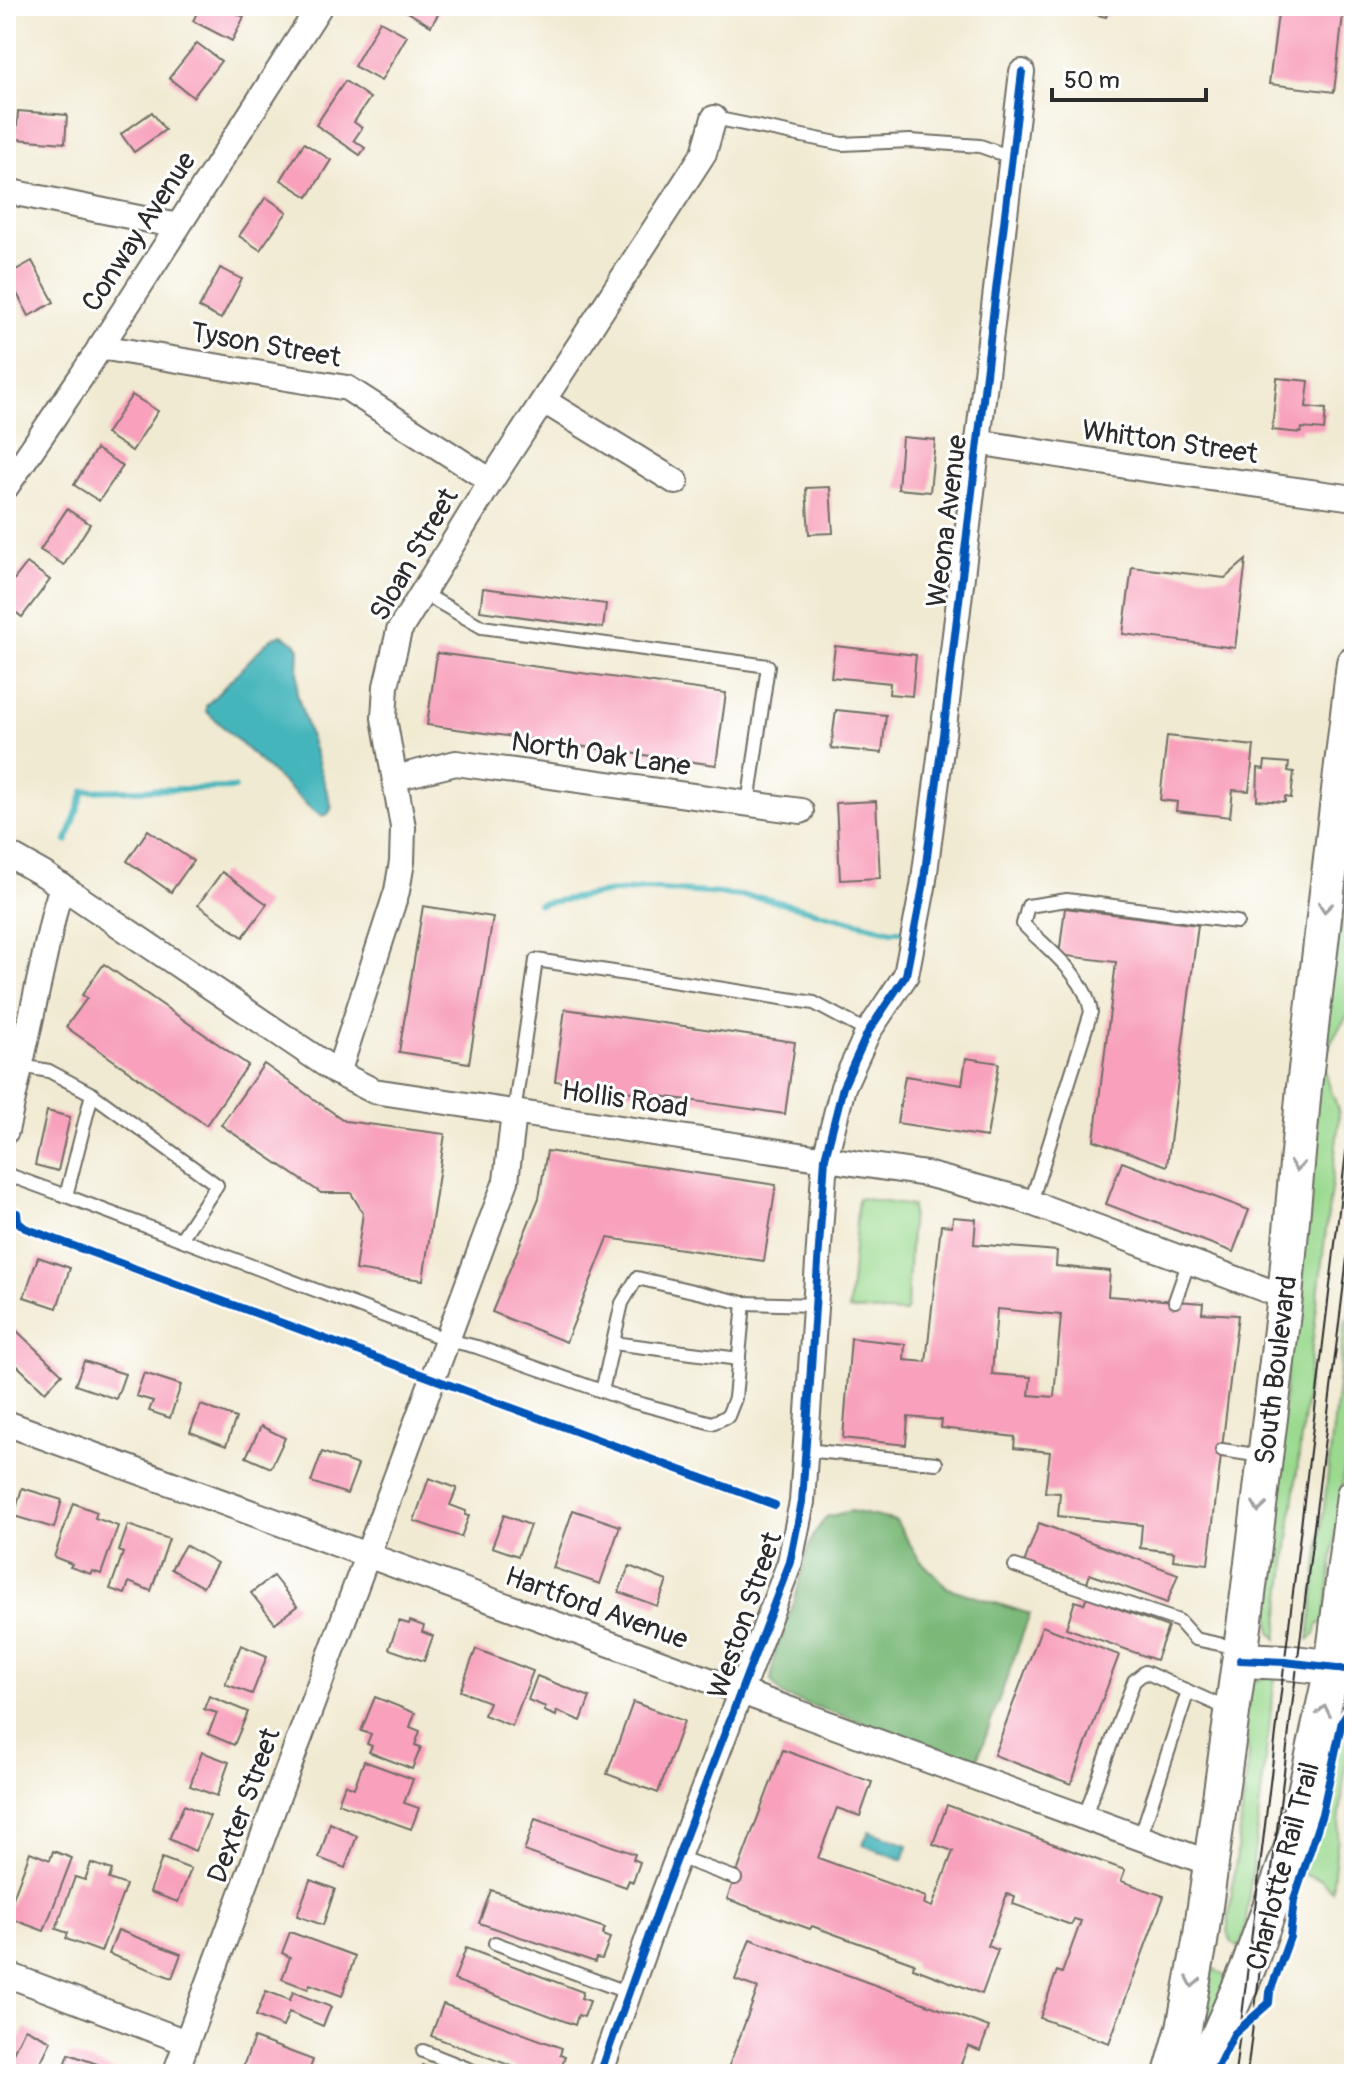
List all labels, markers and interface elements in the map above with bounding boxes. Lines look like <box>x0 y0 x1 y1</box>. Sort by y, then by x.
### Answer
scale bar <box>1052 52 1206 102</box>
text: 50 m <box>1064 66 1120 95</box>
street label: Conway Avenue <box>75 145 204 318</box>
street label: Tyson Street <box>188 315 344 376</box>
street label: Whitton Street <box>1079 413 1261 472</box>
street label: Weona Avenue <box>920 433 975 609</box>
street label: Sloan Street <box>362 481 467 628</box>
street label: North Oak Lane <box>509 725 693 784</box>
one-way arrow <box>1317 901 1334 914</box>
street label: Hollis Road <box>559 1073 690 1126</box>
one-way arrow <box>1289 1160 1306 1173</box>
street label: South Boulevard <box>1248 1274 1305 1467</box>
one-way arrow <box>1250 1501 1267 1514</box>
street label: Weston Street <box>701 1527 791 1704</box>
street label: Hartford Avenue <box>500 1559 693 1658</box>
one-way arrow <box>1314 1704 1331 1717</box>
street label: Dexter Street <box>200 1723 289 1888</box>
street label: Charlotte Rail Trail <box>1239 1759 1328 1974</box>
one-way arrow <box>1185 1975 1202 1989</box>

